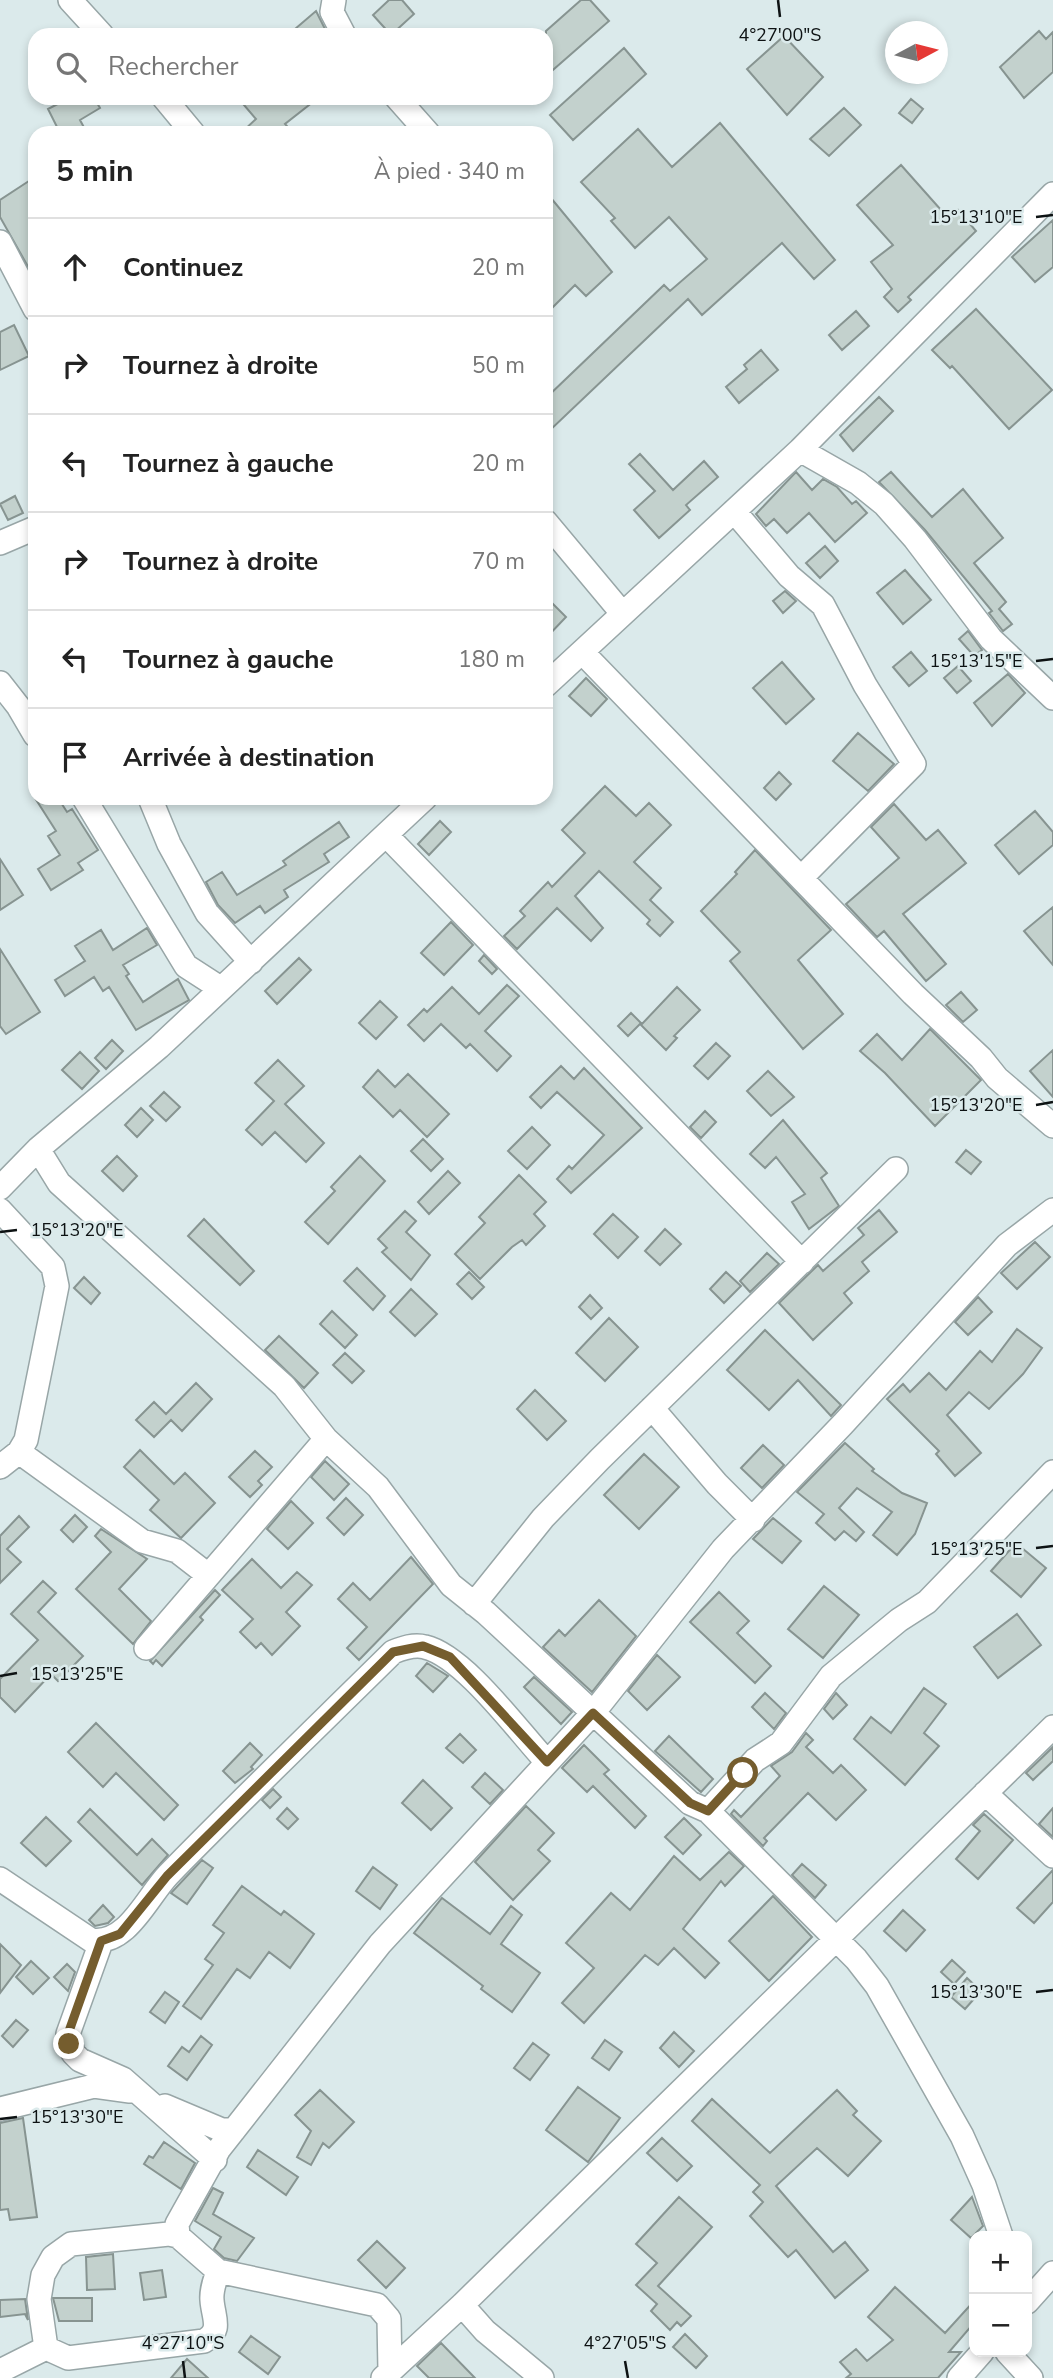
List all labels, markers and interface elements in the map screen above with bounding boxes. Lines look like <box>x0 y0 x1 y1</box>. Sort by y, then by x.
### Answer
north arrow <box>885 21 948 84</box>
text: 4°27'00"S <box>739 23 821 47</box>
search box <box>28 28 553 105</box>
icon: search <box>52 48 90 86</box>
text: Rechercher <box>108 49 239 84</box>
text: 5 min <box>56 151 134 192</box>
text: À pied · 340 m <box>374 156 525 187</box>
text: 15°13'10"E <box>930 205 1023 229</box>
icon: ahead <box>56 248 94 286</box>
text: Continuez <box>123 250 243 285</box>
text: 20 m <box>472 252 525 283</box>
icon: right <box>56 346 94 384</box>
text: Tournez à droite <box>123 348 318 383</box>
text: 50 m <box>472 350 525 381</box>
icon: left <box>56 444 94 482</box>
text: Tournez à gauche <box>123 446 334 481</box>
text: 20 m <box>472 448 525 479</box>
icon: right <box>56 542 94 580</box>
text: Tournez à droite <box>123 544 318 579</box>
text: 70 m <box>472 546 525 577</box>
icon: left <box>56 640 94 678</box>
text: Tournez à gauche <box>123 642 334 677</box>
text: 180 m <box>458 644 525 675</box>
text: 15°13'15"E <box>930 649 1023 673</box>
icon: arrive <box>56 738 94 776</box>
text: Arrivée à destination <box>123 740 374 775</box>
text: 15°13'20"E <box>930 1093 1023 1117</box>
text: 15°13'20"E <box>31 1218 124 1242</box>
text: 15°13'25"E <box>930 1537 1023 1561</box>
text: 15°13'25"E <box>31 1662 124 1686</box>
route start <box>727 1757 758 1788</box>
text: 15°13'30"E <box>930 1980 1023 2004</box>
route end <box>53 2028 84 2059</box>
text: 15°13'30"E <box>31 2105 124 2129</box>
map controls <box>969 2231 1032 2357</box>
button: + <box>969 2231 1032 2294</box>
button: − <box>969 2294 1032 2357</box>
text: 4°27'10"S <box>142 2331 224 2355</box>
text: 4°27'05"S <box>584 2331 666 2355</box>

